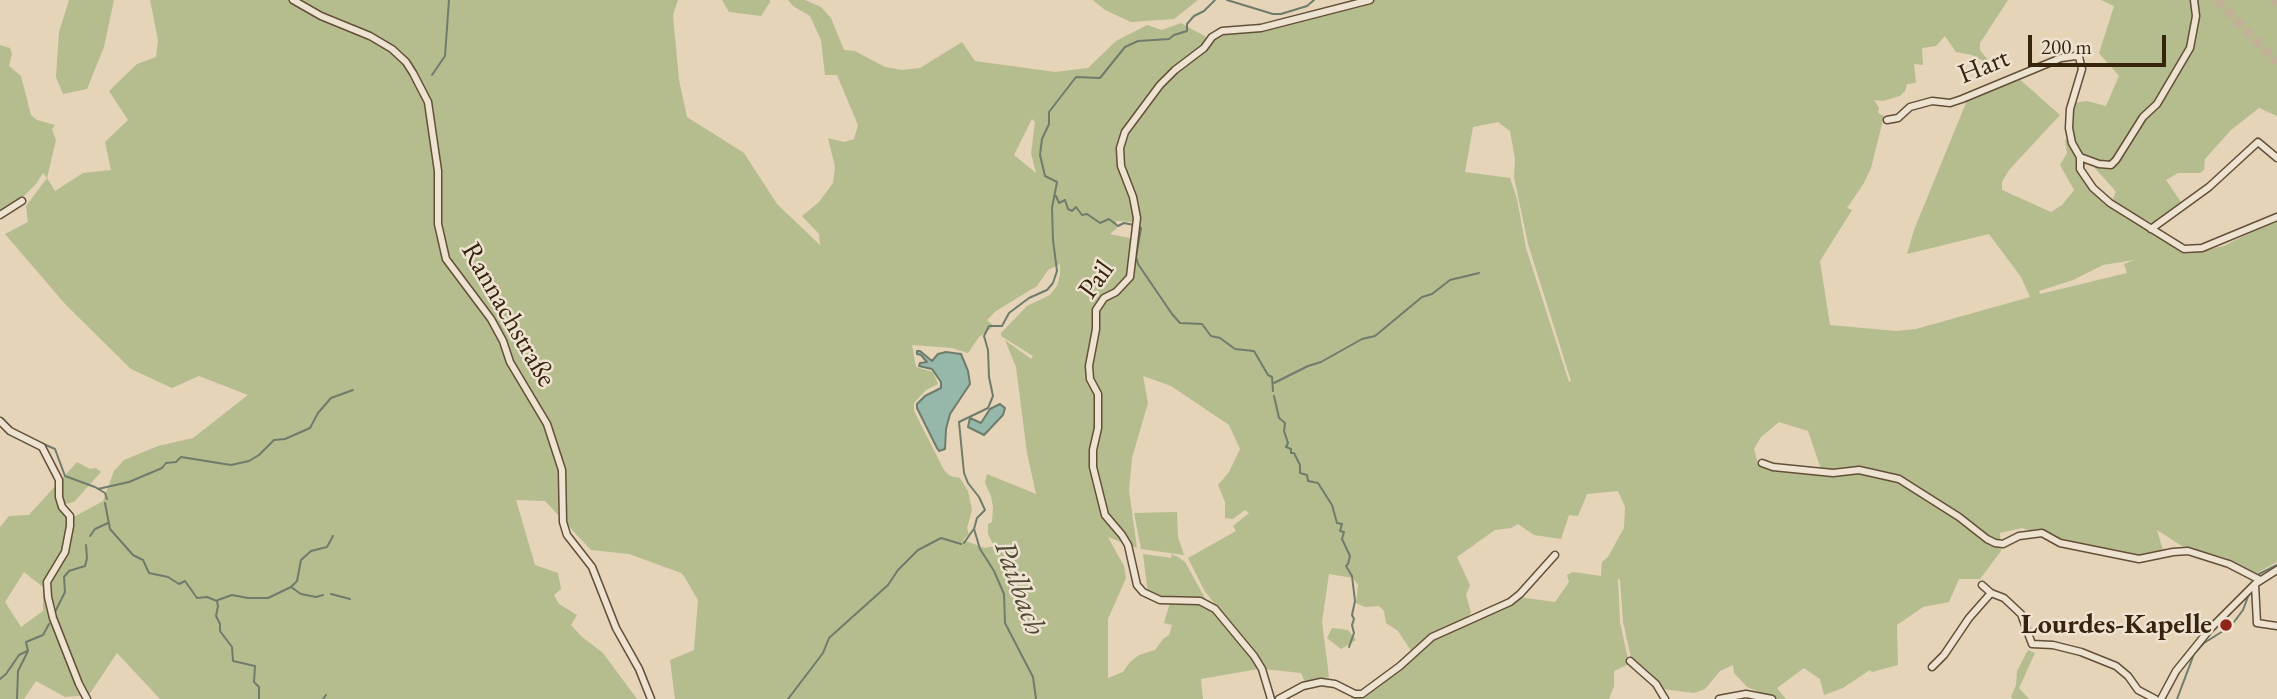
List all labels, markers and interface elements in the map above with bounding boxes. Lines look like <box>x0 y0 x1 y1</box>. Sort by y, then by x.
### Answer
scale bar <box>2032 21 2170 65</box>
text: 200 m <box>2041 33 2092 60</box>
street label: Hart <box>1954 42 2014 92</box>
street label: Rannachstraße <box>453 237 563 393</box>
street label: Pail <box>1072 254 1122 306</box>
water label: Pailbach <box>985 536 1053 640</box>
place label: Lourdes-Kapelle <box>2021 608 2212 642</box>
marker: Lourdes-Kapelle <box>2218 617 2234 633</box>

